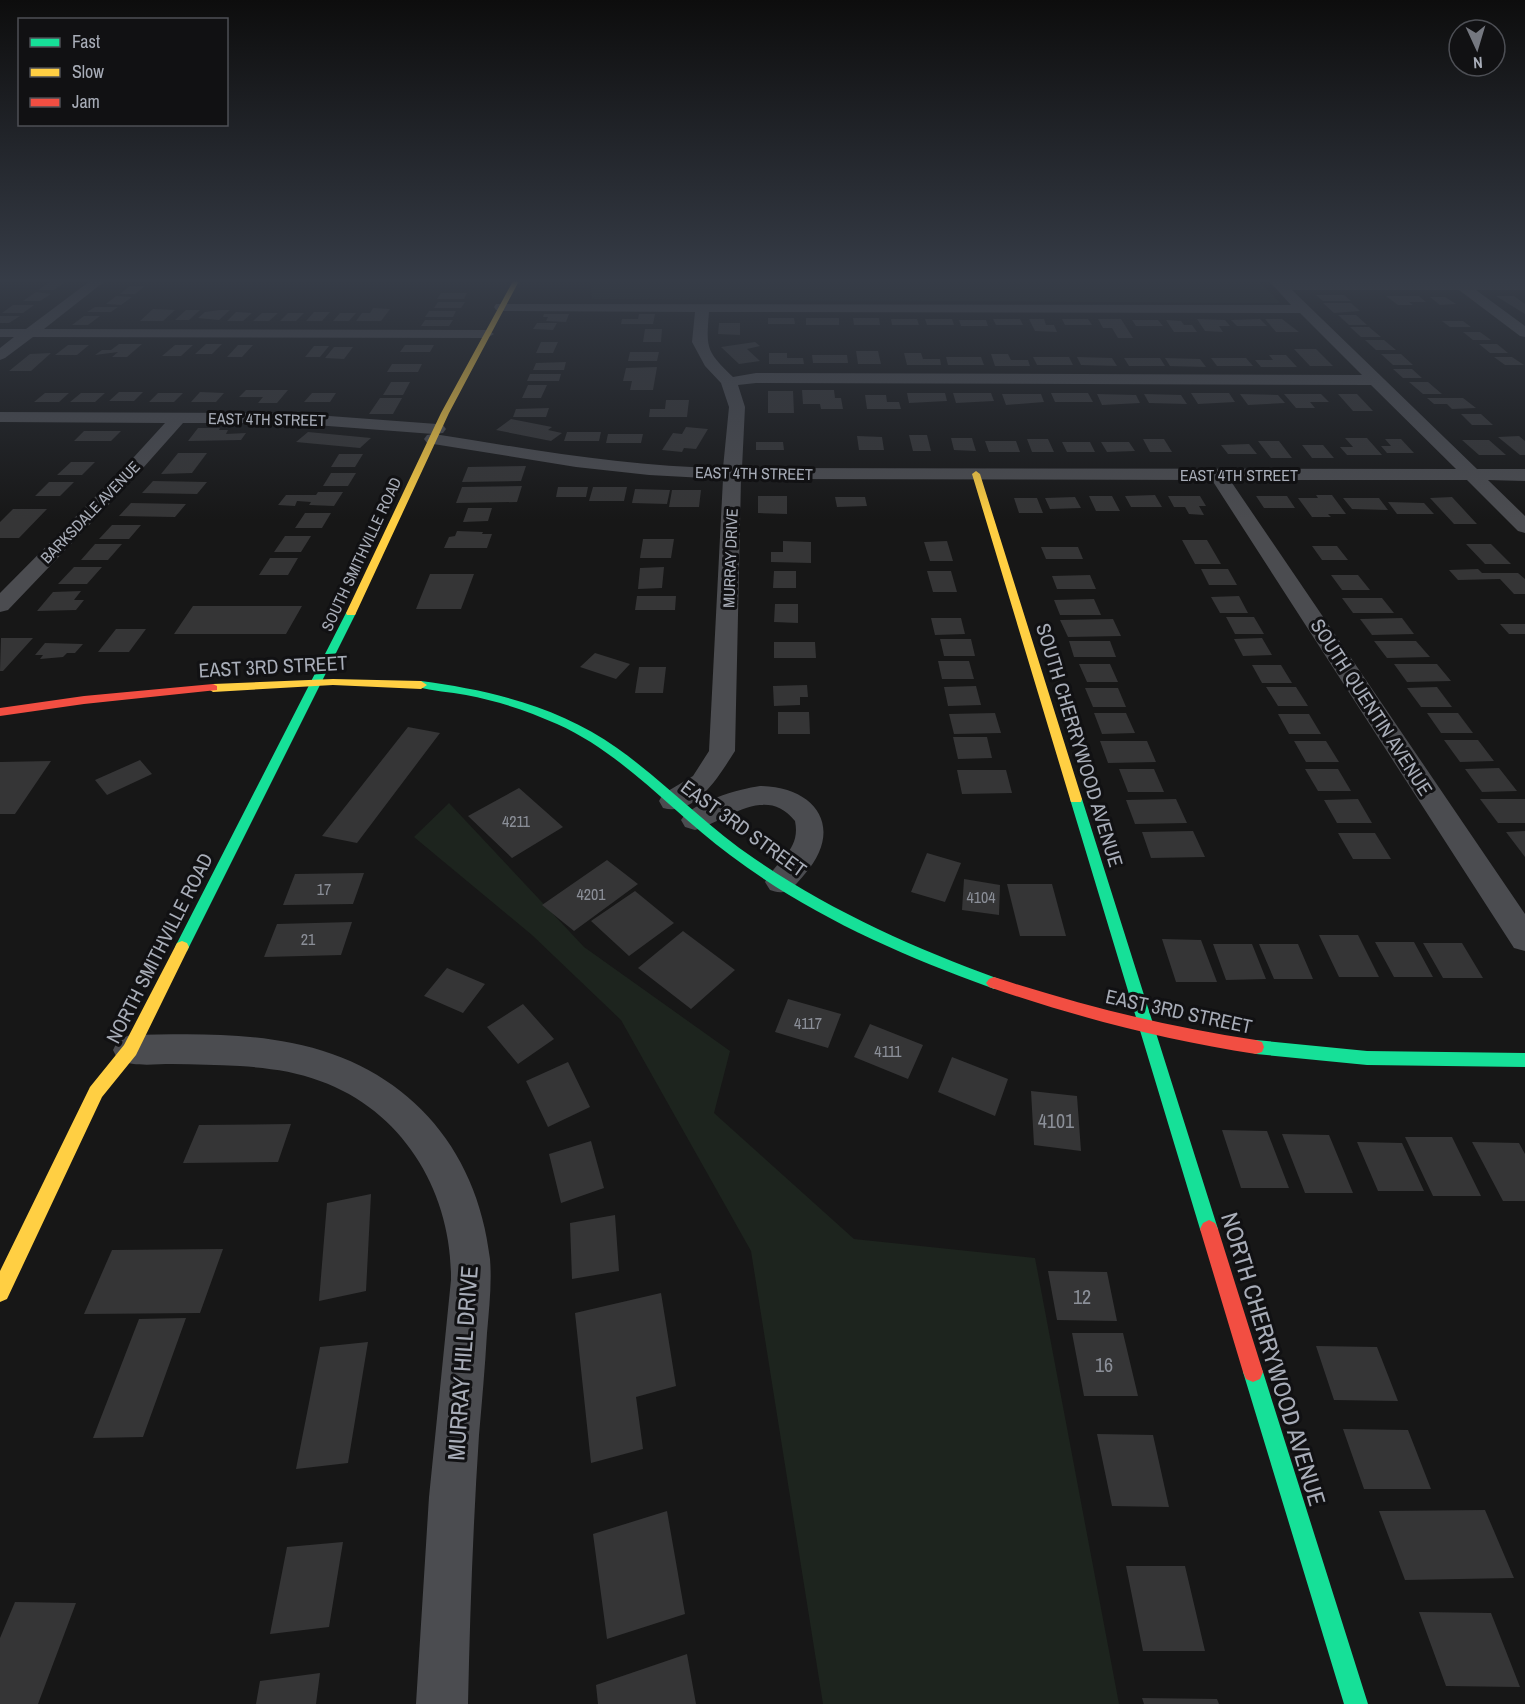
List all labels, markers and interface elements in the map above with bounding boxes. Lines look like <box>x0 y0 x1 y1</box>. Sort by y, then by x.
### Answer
legend <box>18 18 228 126</box>
north arrow <box>1447 18 1507 78</box>
text: Fast <box>72 29 100 54</box>
text: N <box>1473 52 1484 74</box>
text: Slow <box>72 59 104 84</box>
text: Jam <box>72 89 100 114</box>
street label: EAST 4TH STREET <box>208 407 326 431</box>
street label: BARKSDALE AVENUE <box>35 456 145 568</box>
street label: EAST 4TH STREET <box>695 461 813 485</box>
street label: EAST 4TH STREET <box>1180 464 1298 486</box>
street label: SOUTH SMITHVILLE ROAD <box>316 473 406 635</box>
street label: MURRAY DRIVE <box>717 508 743 608</box>
street label: SOUTH QUENTIN AVENUE <box>1305 613 1439 801</box>
street label: SOUTH CHERRYWOOD AVENUE <box>1030 620 1130 870</box>
street label: EAST 3RD STREET <box>198 649 348 683</box>
street label: EAST 3RD STREET <box>676 773 812 883</box>
house number: 4211 <box>502 810 531 832</box>
street label: NORTH SMITHVILLE ROAD <box>99 848 219 1048</box>
house number: 17 <box>317 878 331 900</box>
house number: 4201 <box>576 883 606 905</box>
house number: 4104 <box>966 886 996 908</box>
house number: 21 <box>301 928 316 950</box>
street label: EAST 3RD STREET <box>1103 982 1255 1040</box>
house number: 4117 <box>794 1012 822 1034</box>
house number: 4111 <box>874 1040 902 1062</box>
house number: 4101 <box>1038 1107 1074 1134</box>
street label: NORTH CHERRYWOOD AVENUE <box>1214 1208 1334 1510</box>
street label: MURRAY HILL DRIVE <box>439 1264 485 1462</box>
house number: 12 <box>1073 1283 1091 1310</box>
house number: 16 <box>1095 1351 1113 1378</box>

